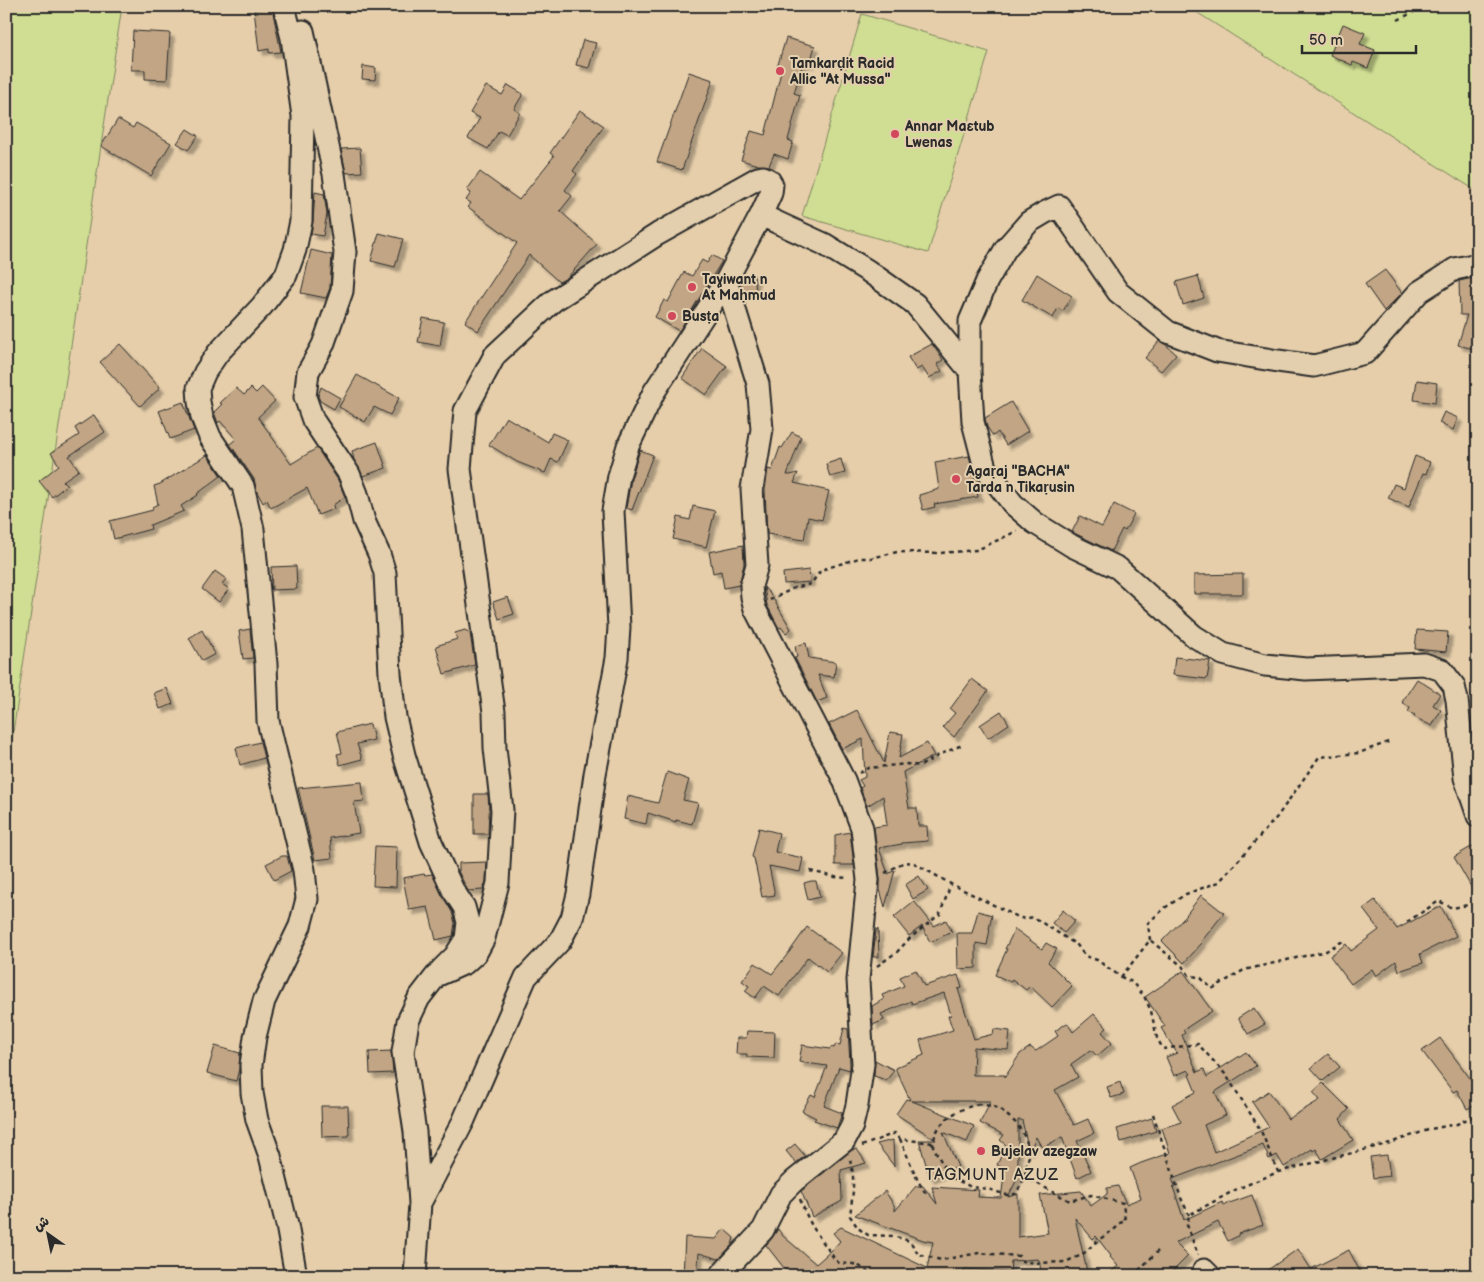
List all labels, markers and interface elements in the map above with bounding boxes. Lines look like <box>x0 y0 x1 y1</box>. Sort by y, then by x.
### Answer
scale bar <box>1302 22 1415 54</box>
text: 50 m <box>1309 31 1343 50</box>
place label: Tamkarḍit Racid Allic "At Mussa" <box>789 55 894 88</box>
marker: Tamkarḍit Racid Allic "At Mussa" <box>774 65 786 77</box>
place label: Annar Maɛtub Lwenas <box>904 118 995 151</box>
marker: Annar Maɛtub Lwenas <box>889 128 901 140</box>
place label: Taɣiwant n At Maḥmud <box>701 271 776 304</box>
marker: Taɣiwant n At Maḥmud <box>686 281 698 293</box>
place label: Busṭa <box>682 308 719 325</box>
marker: Busṭa <box>666 310 678 322</box>
place label: Agaṛaj "BACHA" Tarda n Tikaṛusin <box>965 463 1075 496</box>
marker: Agaṛaj "BACHA" Tarda n Tikaṛusin <box>950 473 962 485</box>
place label: Bujelav azegzaw <box>991 1143 1098 1160</box>
marker: Bujelav azegzaw <box>975 1145 987 1157</box>
district label: TAGMUNT AZUZ <box>925 1166 1059 1185</box>
north arrow <box>22 1210 72 1260</box>
text: ش <box>30 1212 52 1235</box>

